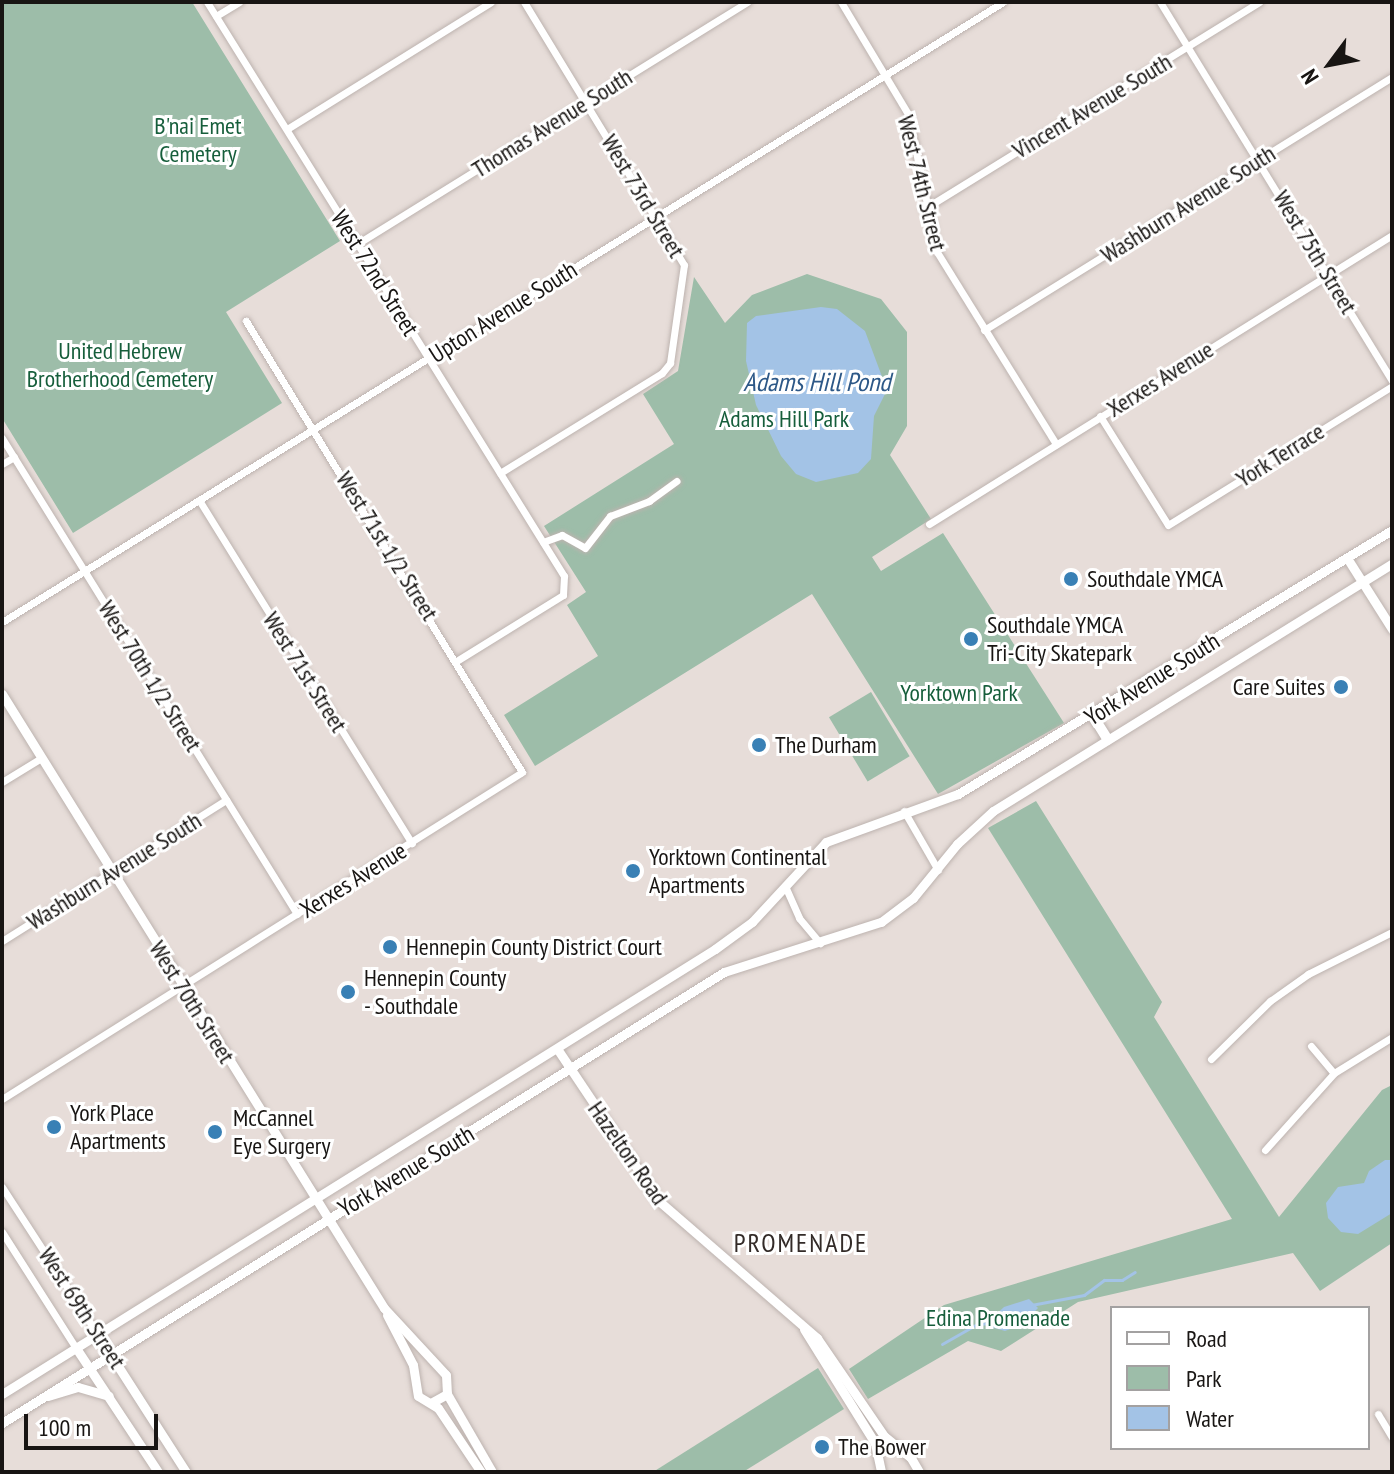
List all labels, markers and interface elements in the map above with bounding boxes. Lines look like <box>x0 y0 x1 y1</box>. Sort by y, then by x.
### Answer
north arrow <box>1290 24 1370 104</box>
street label: Vincent Avenue South <box>1007 47 1177 165</box>
street label: Thomas Avenue South <box>466 62 638 184</box>
text: N <box>1295 64 1325 89</box>
park label: B'nai Emet Cemetery <box>154 112 242 168</box>
street label: West 74th Street <box>891 112 953 254</box>
street label: West 73rd Street <box>595 129 691 263</box>
street label: Washburn Avenue South <box>1095 139 1281 269</box>
street label: West 75th Street <box>1267 185 1363 319</box>
street label: West 72nd Street <box>325 205 425 341</box>
street label: Upton Avenue South <box>424 255 582 369</box>
street label: Xerxes Avenue <box>1101 335 1219 423</box>
park label: United Hebrew Brotherhood Cemetery <box>27 337 213 393</box>
water label: Adams Hill Pond <box>743 366 891 398</box>
park label: Adams Hill Park <box>719 405 849 433</box>
street label: York Terrace <box>1230 416 1330 494</box>
street label: West 71st 1/2 Street <box>330 466 444 626</box>
place label: Southdale YMCA <box>1087 565 1224 593</box>
marker: Southdale YMCA <box>1062 570 1080 588</box>
street label: West 70th 1/2 Street <box>92 595 208 757</box>
street label: West 71st Street <box>257 607 353 737</box>
place label: Southdale YMCA Tri-City Skatepark <box>987 611 1133 667</box>
street label: York Avenue South <box>1079 626 1225 732</box>
marker: Southdale YMCA Tri-City Skatepark <box>962 630 980 648</box>
place label: Care Suites <box>1233 673 1325 701</box>
marker: Care Suites <box>1332 678 1350 696</box>
park label: Yorktown Park <box>900 679 1018 707</box>
place label: The Durham <box>775 731 877 759</box>
marker: The Durham <box>750 736 768 754</box>
street label: Washburn Avenue South <box>21 806 207 936</box>
street label: Xerxes Avenue <box>294 836 412 924</box>
place label: Yorktown Continental Apartments <box>649 843 827 899</box>
marker: Yorktown Continental Apartments <box>624 862 642 880</box>
place label: Hennepin County District Court <box>406 933 663 961</box>
street label: West 70th Street <box>143 936 241 1068</box>
marker: Hennepin County District Court <box>381 938 399 956</box>
place label: Hennepin County - Southdale <box>364 964 506 1020</box>
marker: Hennepin County - Southdale <box>339 983 357 1001</box>
street label: Hazelton Road <box>582 1096 674 1210</box>
place label: York Place Apartments <box>70 1099 166 1155</box>
place label: McCannel Eye Surgery <box>233 1104 330 1160</box>
marker: York Place Apartments <box>45 1118 63 1136</box>
street label: York Avenue South <box>332 1119 480 1223</box>
marker: McCannel Eye Surgery <box>204 1121 226 1143</box>
district label: PROMENADE <box>734 1227 868 1259</box>
street label: West 69th Street <box>32 1242 132 1374</box>
park label: Edina Promenade <box>926 1304 1070 1332</box>
legend <box>1110 1306 1370 1450</box>
text: Road <box>1186 1323 1227 1354</box>
text: Park <box>1186 1363 1222 1394</box>
scale bar <box>28 1398 162 1448</box>
text: Water <box>1186 1403 1234 1434</box>
text: 100 m <box>38 1412 91 1443</box>
place label: The Bower <box>838 1433 926 1461</box>
marker: The Bower <box>813 1438 831 1456</box>

